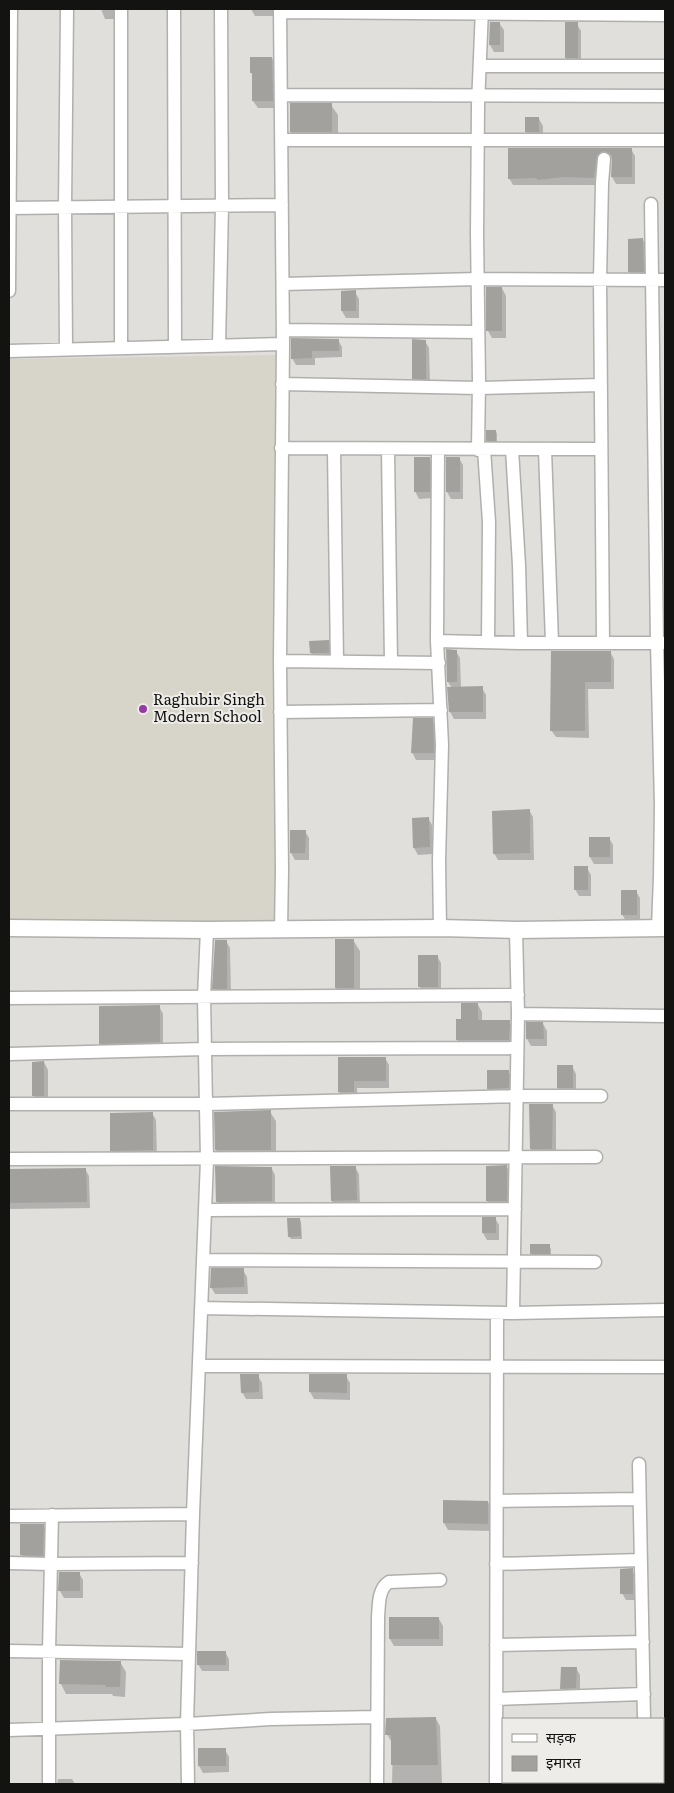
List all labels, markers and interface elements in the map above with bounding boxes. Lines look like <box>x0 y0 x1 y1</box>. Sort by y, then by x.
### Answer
place label: Raghubir Singh Modern School <box>153 687 265 727</box>
marker: Raghubir Singh Modern School <box>137 703 149 715</box>
legend <box>502 1718 664 1783</box>
text: सड़क <box>546 1725 576 1748</box>
text: इमारत <box>546 1750 581 1773</box>

